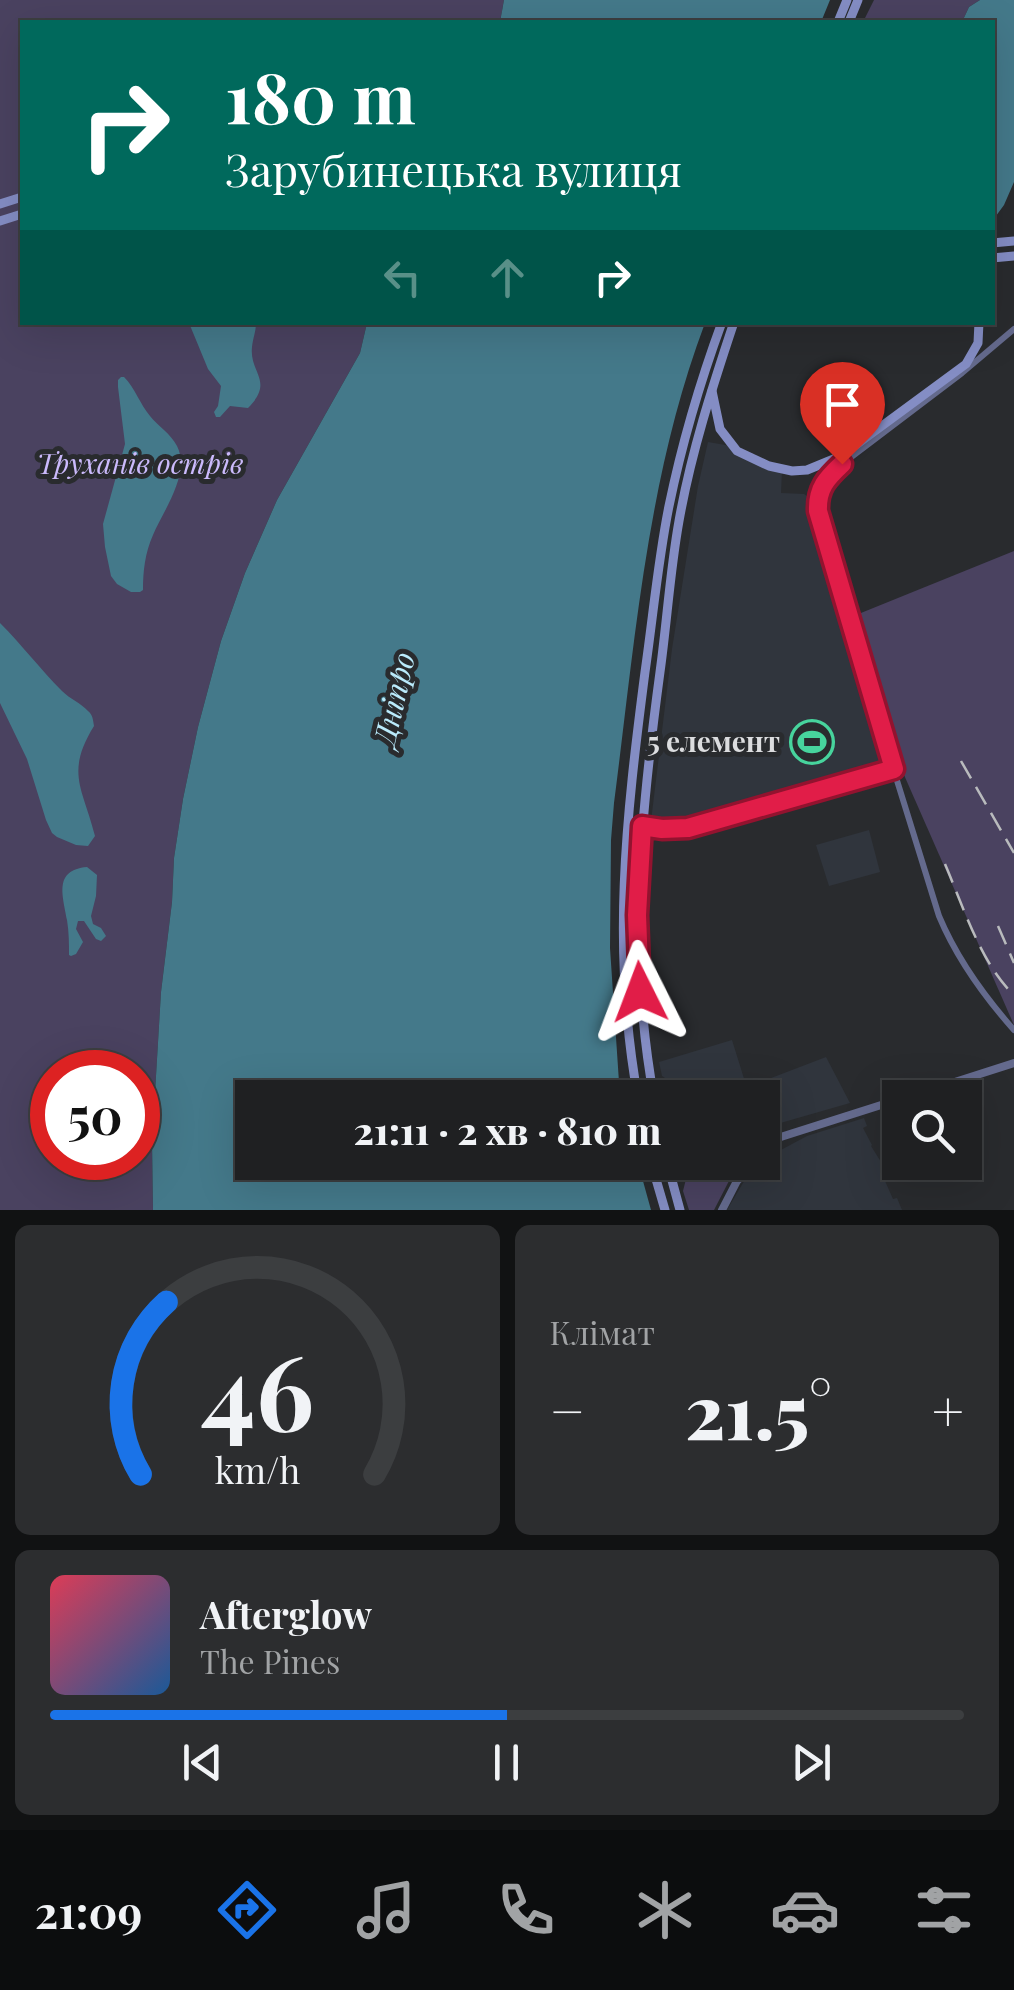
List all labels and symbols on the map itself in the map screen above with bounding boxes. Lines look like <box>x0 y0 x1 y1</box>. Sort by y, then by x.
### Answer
pin <box>800 362 885 465</box>
park label: Труханів острів <box>37 444 243 481</box>
water label: Дніпро <box>362 648 423 754</box>
sports icon: 5 елемент <box>789 719 835 765</box>
place label: 5 елемент <box>647 722 780 759</box>
position arrow <box>588 940 692 1044</box>
speed limit sign: 50 <box>30 1050 160 1180</box>

